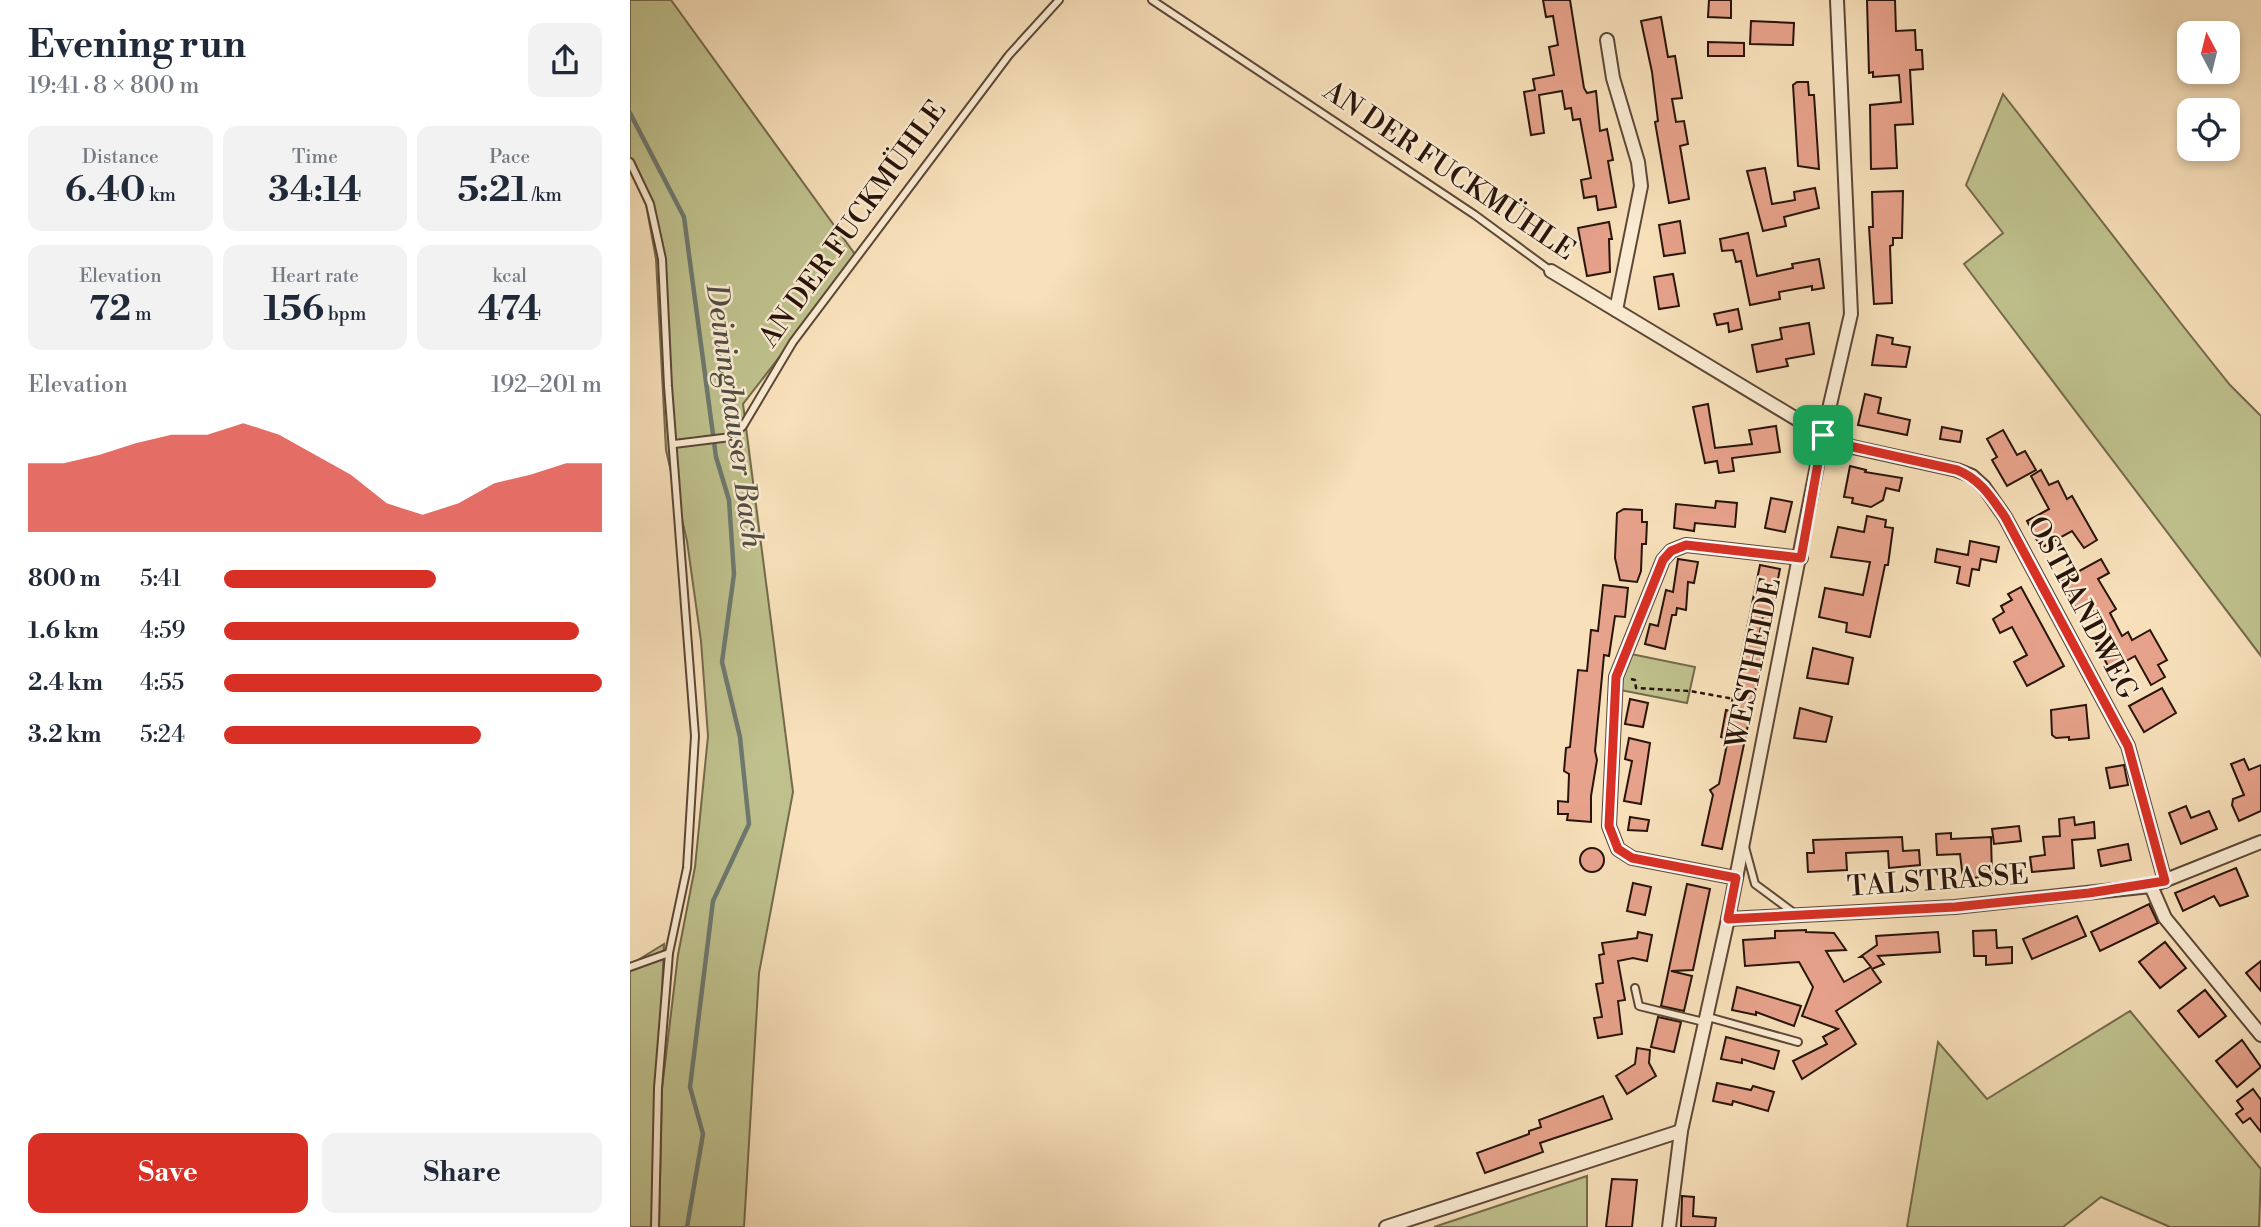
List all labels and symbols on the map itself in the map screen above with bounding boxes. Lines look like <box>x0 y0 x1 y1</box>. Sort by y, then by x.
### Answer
north arrow <box>2177 21 2240 84</box>
street label: AN DER FUCKMÜHLE <box>1316 72 1582 268</box>
street label: AN DER FUCKMÜHLE <box>750 93 954 355</box>
water label: Deininghauser Bach <box>697 280 771 551</box>
pin <box>1793 405 1853 465</box>
street label: OSTRANDWEG <box>2019 511 2145 706</box>
street label: WESTHEIDE <box>1719 574 1789 753</box>
street label: TALSTRASSE <box>1846 857 2030 905</box>

